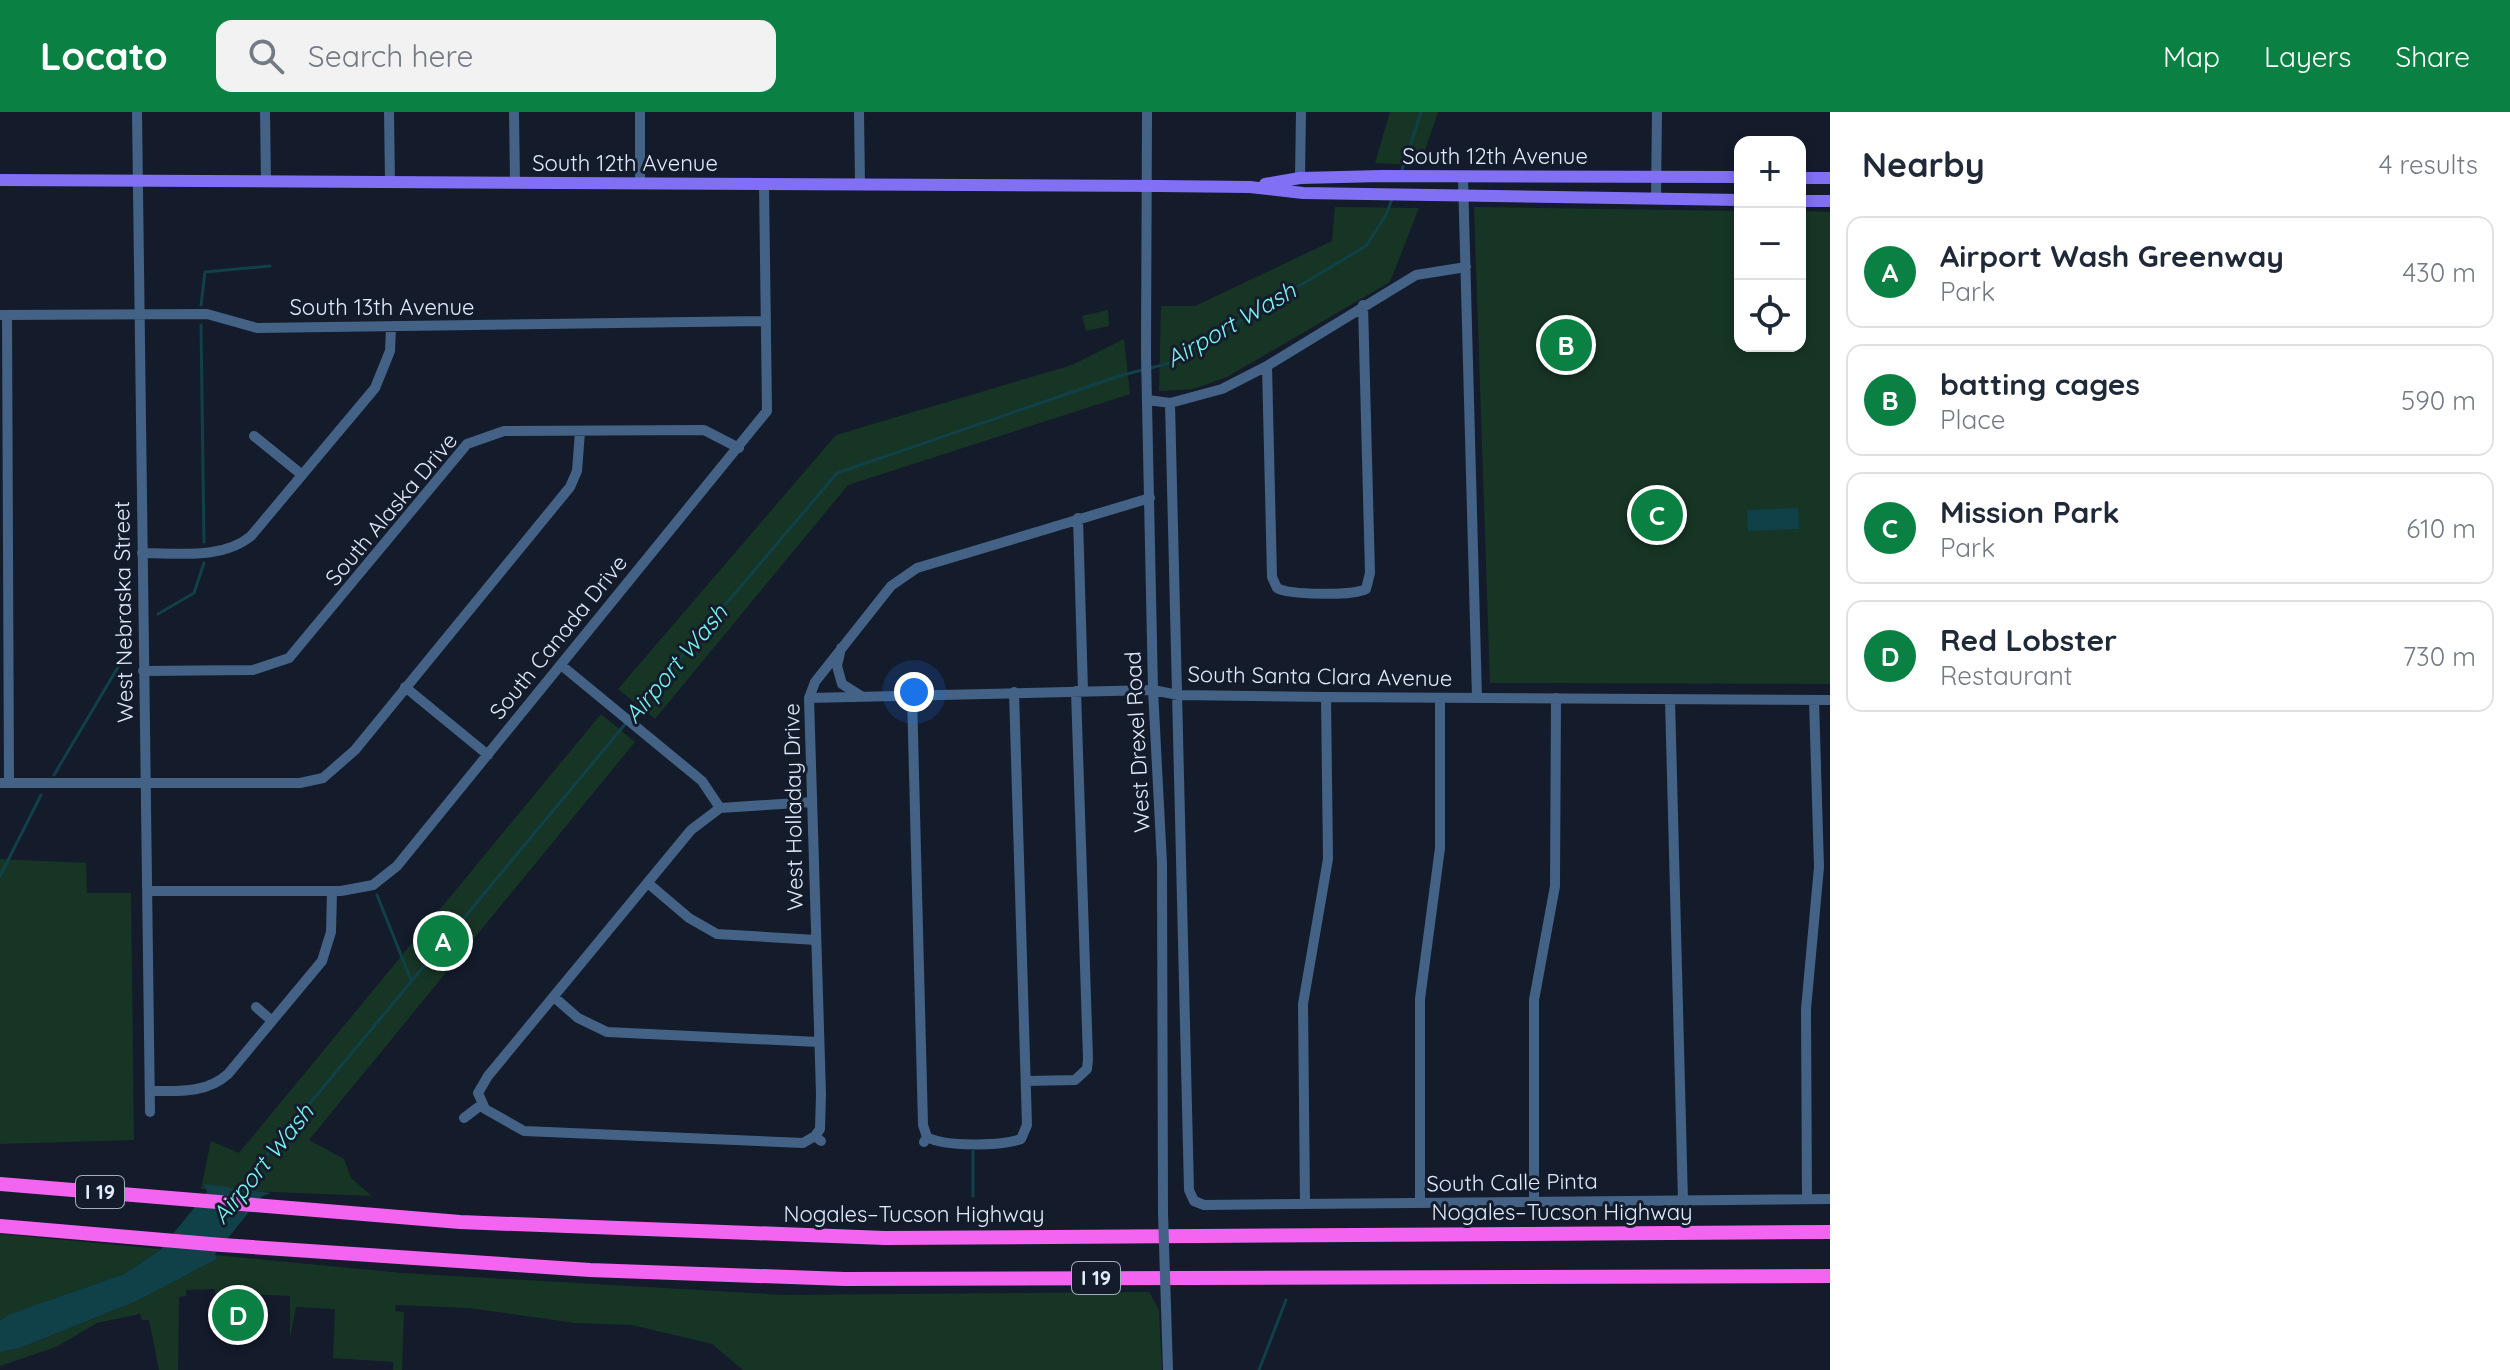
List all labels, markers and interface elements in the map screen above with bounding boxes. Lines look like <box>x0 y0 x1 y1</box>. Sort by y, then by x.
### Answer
search box <box>216 20 776 92</box>
text: Locato <box>40 32 168 80</box>
icon: search <box>244 34 288 78</box>
text: Search here <box>308 37 473 75</box>
text: Map <box>2163 39 2220 74</box>
text: Layers <box>2264 39 2351 74</box>
text: Share <box>2395 39 2470 74</box>
map controls <box>1734 136 1806 352</box>
button: + <box>1734 136 1806 208</box>
street label: South 12th Avenue <box>1402 142 1588 170</box>
text: Nearby <box>1862 143 1985 186</box>
text: 4 results <box>2379 148 2478 181</box>
street label: South 12th Avenue <box>532 149 718 177</box>
button: − <box>1734 208 1806 280</box>
text: Airport Wash Greenway <box>1940 237 2284 275</box>
text: A <box>1882 256 1898 289</box>
text: 430 m <box>2402 256 2476 289</box>
water label: Airport Wash <box>1160 275 1301 373</box>
text: Park <box>1940 275 1995 308</box>
button: locate <box>1734 280 1806 352</box>
street label: South 13th Avenue <box>290 293 475 321</box>
pin: B <box>1540 315 1592 375</box>
text: batting cages <box>1940 365 2140 403</box>
text: B <box>1881 384 1899 417</box>
text: 590 m <box>2401 384 2476 417</box>
text: Place <box>1940 403 2005 436</box>
street label: South Alaska Drive <box>319 427 463 591</box>
pin: C <box>1631 485 1683 545</box>
text: Mission Park <box>1940 493 2120 531</box>
street label: West Nebraska Street <box>107 501 139 723</box>
text: C <box>1882 512 1898 545</box>
text: 610 m <box>2406 512 2476 545</box>
text: Park <box>1940 531 1995 564</box>
street label: South Canada Drive <box>483 549 633 725</box>
water label: Airport Wash <box>617 598 734 729</box>
text: Red Lobster <box>1940 621 2117 659</box>
text: D <box>1881 640 1899 673</box>
text: 730 m <box>2403 640 2476 673</box>
street label: West Drexel Road <box>1118 651 1156 833</box>
text: Restaurant <box>1940 659 2073 692</box>
street label: South Santa Clara Avenue <box>1187 660 1453 692</box>
your location <box>894 672 934 712</box>
street label: West Holladay Drive <box>777 703 809 911</box>
pin: A <box>417 911 469 971</box>
water label: Airport Wash <box>205 1097 320 1229</box>
street label: South Calle Pinta <box>1426 1167 1598 1197</box>
road number: I 19 <box>76 1176 124 1208</box>
street label: Nogales–Tucson Highway <box>1431 1198 1693 1226</box>
street label: Nogales–Tucson Highway <box>783 1200 1045 1228</box>
road number: I 19 <box>1072 1262 1120 1294</box>
pin: D <box>212 1285 264 1345</box>

